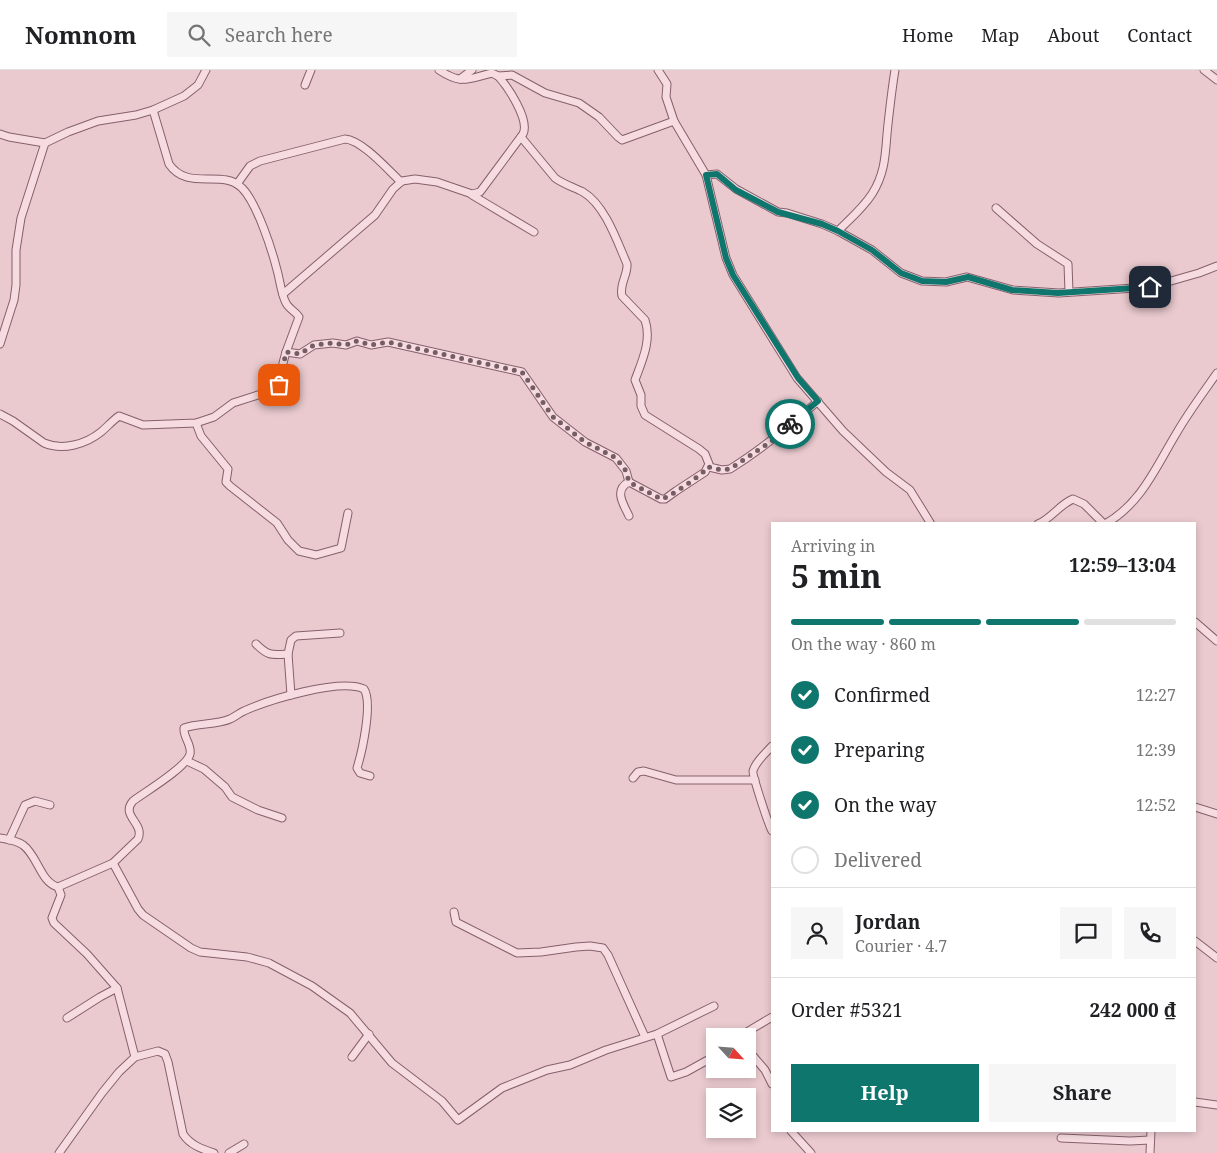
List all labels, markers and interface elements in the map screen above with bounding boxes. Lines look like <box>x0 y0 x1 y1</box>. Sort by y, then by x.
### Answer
search box <box>167 12 517 57</box>
text: Nomnom <box>25 18 137 51</box>
icon: search <box>185 21 213 49</box>
text: Search here <box>225 22 333 48</box>
text: Home <box>902 23 953 47</box>
text: Map <box>981 23 1019 47</box>
text: About <box>1047 23 1099 47</box>
text: Contact <box>1127 23 1192 47</box>
pin <box>1129 266 1171 308</box>
icon: home <box>1136 273 1164 301</box>
pin <box>258 364 300 406</box>
icon: bag <box>265 371 293 399</box>
courier <box>765 399 815 449</box>
icon: bike <box>776 410 804 438</box>
text: Arriving in <box>791 535 875 557</box>
text: 12:59–13:04 <box>1069 552 1176 578</box>
text: 5 min <box>791 554 882 597</box>
text: On the way · 860 m <box>791 633 936 655</box>
icon: check <box>791 681 819 709</box>
text: Confirmed <box>834 682 930 708</box>
text: 12:27 <box>1136 684 1176 706</box>
icon: check <box>791 736 819 764</box>
text: Preparing <box>834 737 924 763</box>
text: 12:39 <box>1136 739 1176 761</box>
icon: check <box>791 791 819 819</box>
text: On the way <box>834 792 937 818</box>
text: 12:52 <box>1136 794 1176 816</box>
text: Delivered <box>834 847 922 873</box>
button: person <box>791 907 843 959</box>
button: chat <box>1060 907 1112 959</box>
button: phone <box>1124 907 1176 959</box>
text: Jordan <box>855 909 921 935</box>
text: Courier · 4.7 <box>855 935 947 957</box>
text: Order #5321 <box>791 997 903 1023</box>
text: 242 000 ₫ <box>1089 997 1176 1023</box>
north arrow <box>706 1028 756 1078</box>
map controls <box>706 1028 756 1138</box>
button: Help <box>791 1064 979 1122</box>
button: Share <box>989 1064 1176 1122</box>
button: layers <box>706 1088 756 1138</box>

